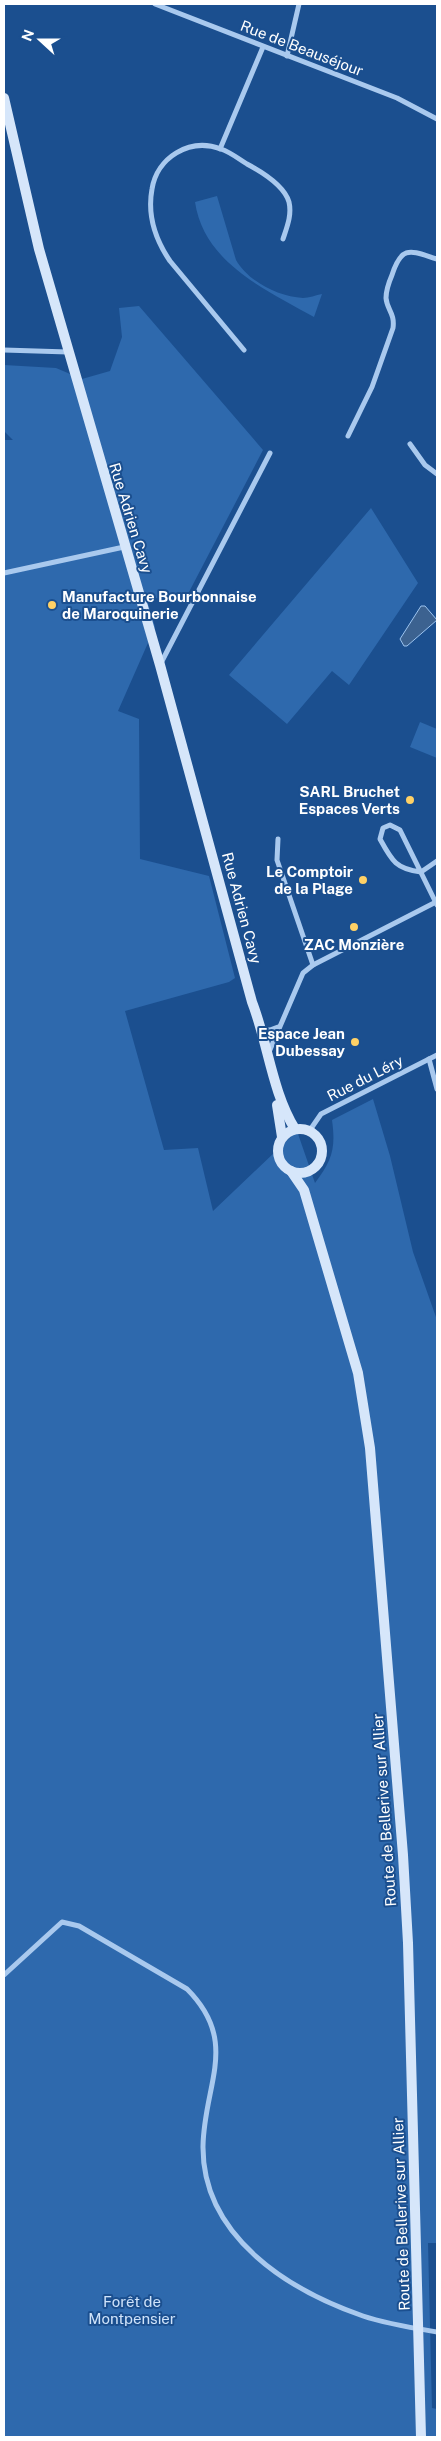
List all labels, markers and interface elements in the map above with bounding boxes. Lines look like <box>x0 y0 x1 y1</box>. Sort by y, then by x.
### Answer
north arrow <box>15 15 65 65</box>
street label: Rue de Beauséjour <box>238 17 366 79</box>
text: N <box>18 27 37 43</box>
street label: Rue Adrien Cavy <box>106 461 156 575</box>
place label: Manufacture Bourbonnaise de Maroquinerie <box>62 588 257 622</box>
marker: Manufacture Bourbonnaise de Maroquinerie <box>46 599 58 611</box>
place label: SARL Bruchet Espaces Verts <box>299 783 400 817</box>
marker: SARL Bruchet Espaces Verts <box>404 794 416 806</box>
street label: Rue Adrien Cavy <box>219 850 265 966</box>
place label: Le Comptoir de la Plage <box>266 863 353 897</box>
marker: Le Comptoir de la Plage <box>357 874 369 886</box>
marker: ZAC Monzière <box>348 921 360 933</box>
place label: ZAC Monzière <box>304 936 404 953</box>
place label: Espace Jean Dubessay <box>258 1025 346 1059</box>
marker: Espace Jean Dubessay <box>349 1036 361 1048</box>
street label: Rue du Léry <box>324 1052 406 1104</box>
street label: Route de Bellerive sur Allier <box>369 1713 399 1907</box>
street label: Route de Bellerive sur Allier <box>389 2117 413 2311</box>
park label: Forêt de Montpensier <box>88 2293 176 2327</box>

